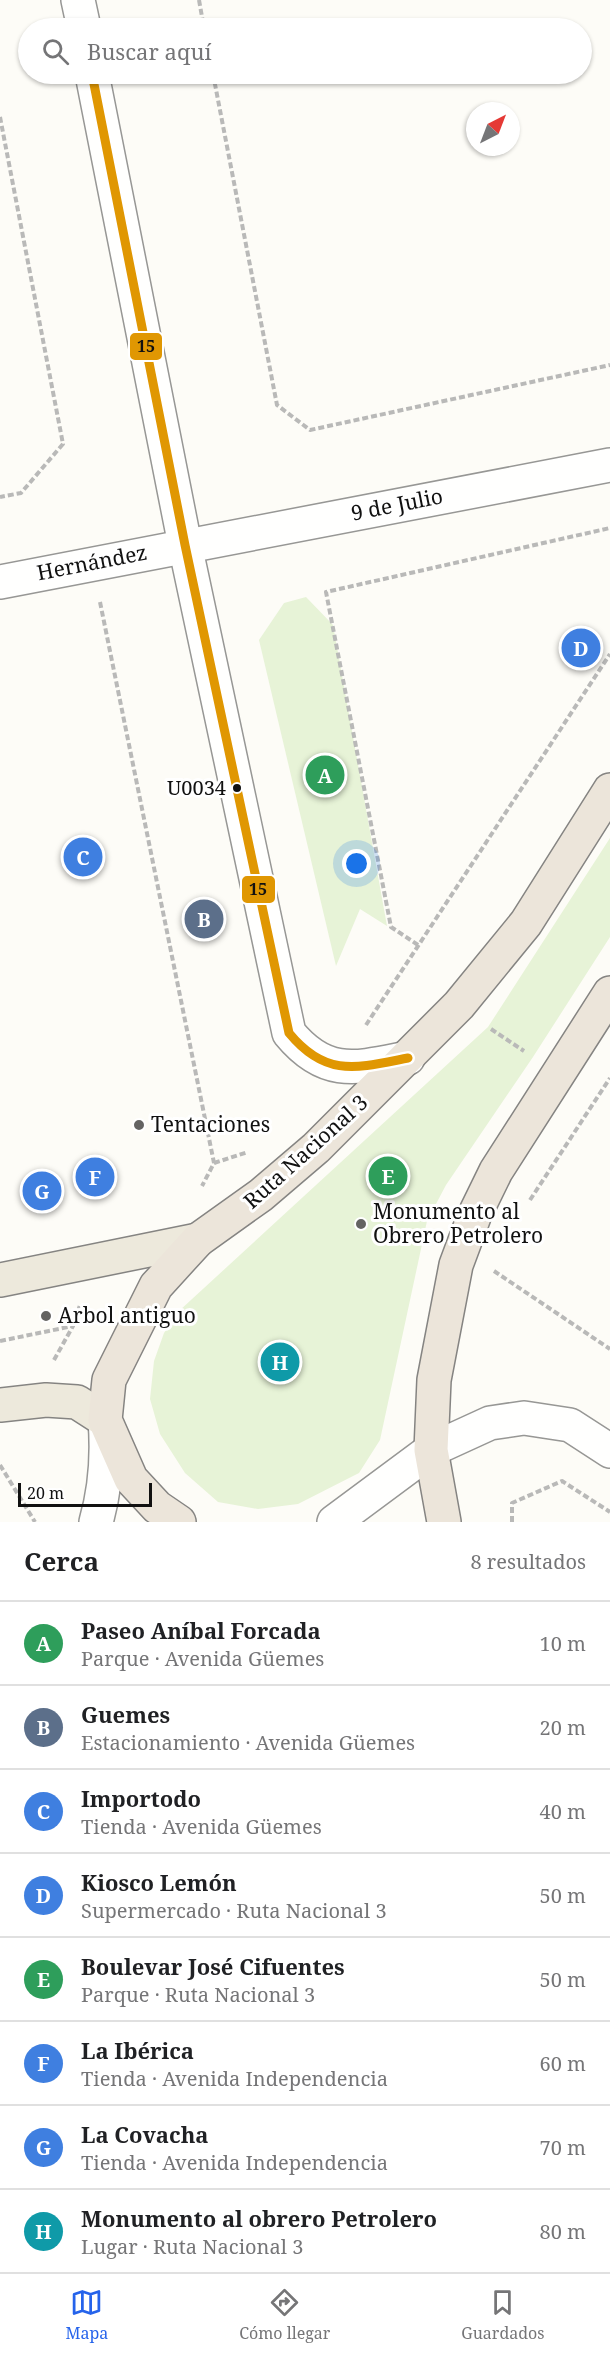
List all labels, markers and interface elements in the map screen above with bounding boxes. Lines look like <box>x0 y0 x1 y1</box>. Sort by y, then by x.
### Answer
search box <box>18 18 592 84</box>
icon: search <box>39 35 72 68</box>
text: Buscar aquí <box>87 36 211 66</box>
north arrow <box>466 102 520 156</box>
line badge: 15 <box>129 332 163 361</box>
text: 15 <box>137 335 155 357</box>
street label: 9 de Julio <box>349 481 445 527</box>
street label: Hernández <box>34 538 149 586</box>
pin: D <box>562 626 600 670</box>
pin: A <box>306 752 344 798</box>
place label: U0034 <box>167 774 226 801</box>
marker: U0034 <box>231 782 243 794</box>
pin: C <box>64 834 103 880</box>
your location <box>342 849 371 878</box>
line badge: 15 <box>241 875 276 904</box>
text: 15 <box>249 878 267 900</box>
pin: B <box>184 896 224 942</box>
street label: Ruta Nacional 3 <box>237 1088 373 1214</box>
place label: Tentaciones <box>151 1110 270 1138</box>
marker: Tentaciones <box>132 1118 146 1132</box>
pin: F <box>76 1154 115 1200</box>
pin: E <box>368 1154 408 1198</box>
pin: G <box>22 1168 62 1214</box>
place label: Monumento al Obrero Petrolero <box>373 1197 543 1249</box>
marker: Monumento al Obrero Petrolero <box>354 1217 368 1231</box>
place label: Arbol antiguo <box>58 1301 196 1329</box>
marker: Arbol antiguo <box>39 1309 53 1323</box>
pin: H <box>260 1340 300 1384</box>
scale bar <box>18 1480 152 1508</box>
text: 20 m <box>27 1482 64 1504</box>
text: Cerca <box>24 1543 99 1579</box>
text: 8 resultados <box>470 1548 586 1575</box>
text: Paseo Aníbal Forcada <box>81 1615 321 1645</box>
text: A <box>36 1630 51 1657</box>
text: 10 m <box>540 1630 586 1657</box>
text: Parque · Avenida Güemes <box>81 1645 324 1672</box>
text: Guemes <box>81 1699 170 1729</box>
text: B <box>37 1714 50 1741</box>
text: 20 m <box>540 1714 586 1741</box>
text: Estacionamiento · Avenida Güemes <box>81 1729 415 1756</box>
text: Importodo <box>81 1783 201 1813</box>
text: C <box>37 1798 50 1825</box>
text: 40 m <box>540 1798 586 1825</box>
text: Tienda · Avenida Güemes <box>81 1813 322 1840</box>
text: Kiosco Lemón <box>81 1867 237 1897</box>
text: D <box>36 1882 51 1909</box>
text: 50 m <box>540 1882 586 1909</box>
text: Supermercado · Ruta Nacional 3 <box>81 1897 387 1924</box>
text: Boulevar José Cifuentes <box>81 1951 345 1981</box>
text: E <box>37 1966 50 1993</box>
text: 50 m <box>540 1966 586 1993</box>
text: Parque · Ruta Nacional 3 <box>81 1981 315 2008</box>
text: La Ibérica <box>81 2035 194 2065</box>
text: F <box>37 2050 50 2077</box>
text: 60 m <box>540 2050 586 2077</box>
text: Tienda · Avenida Independencia <box>81 2065 388 2092</box>
text: La Covacha <box>81 2119 209 2149</box>
text: G <box>36 2134 51 2161</box>
text: 70 m <box>540 2134 586 2161</box>
text: Tienda · Avenida Independencia <box>81 2149 388 2176</box>
text: Monumento al obrero Petrolero <box>81 2203 437 2233</box>
text: H <box>35 2218 52 2245</box>
text: 80 m <box>540 2218 586 2245</box>
text: Lugar · Ruta Nacional 3 <box>81 2233 303 2260</box>
tab: Mapa <box>65 2286 108 2344</box>
tab: Cómo llegar <box>239 2286 330 2344</box>
tab: Guardados <box>461 2286 545 2344</box>

